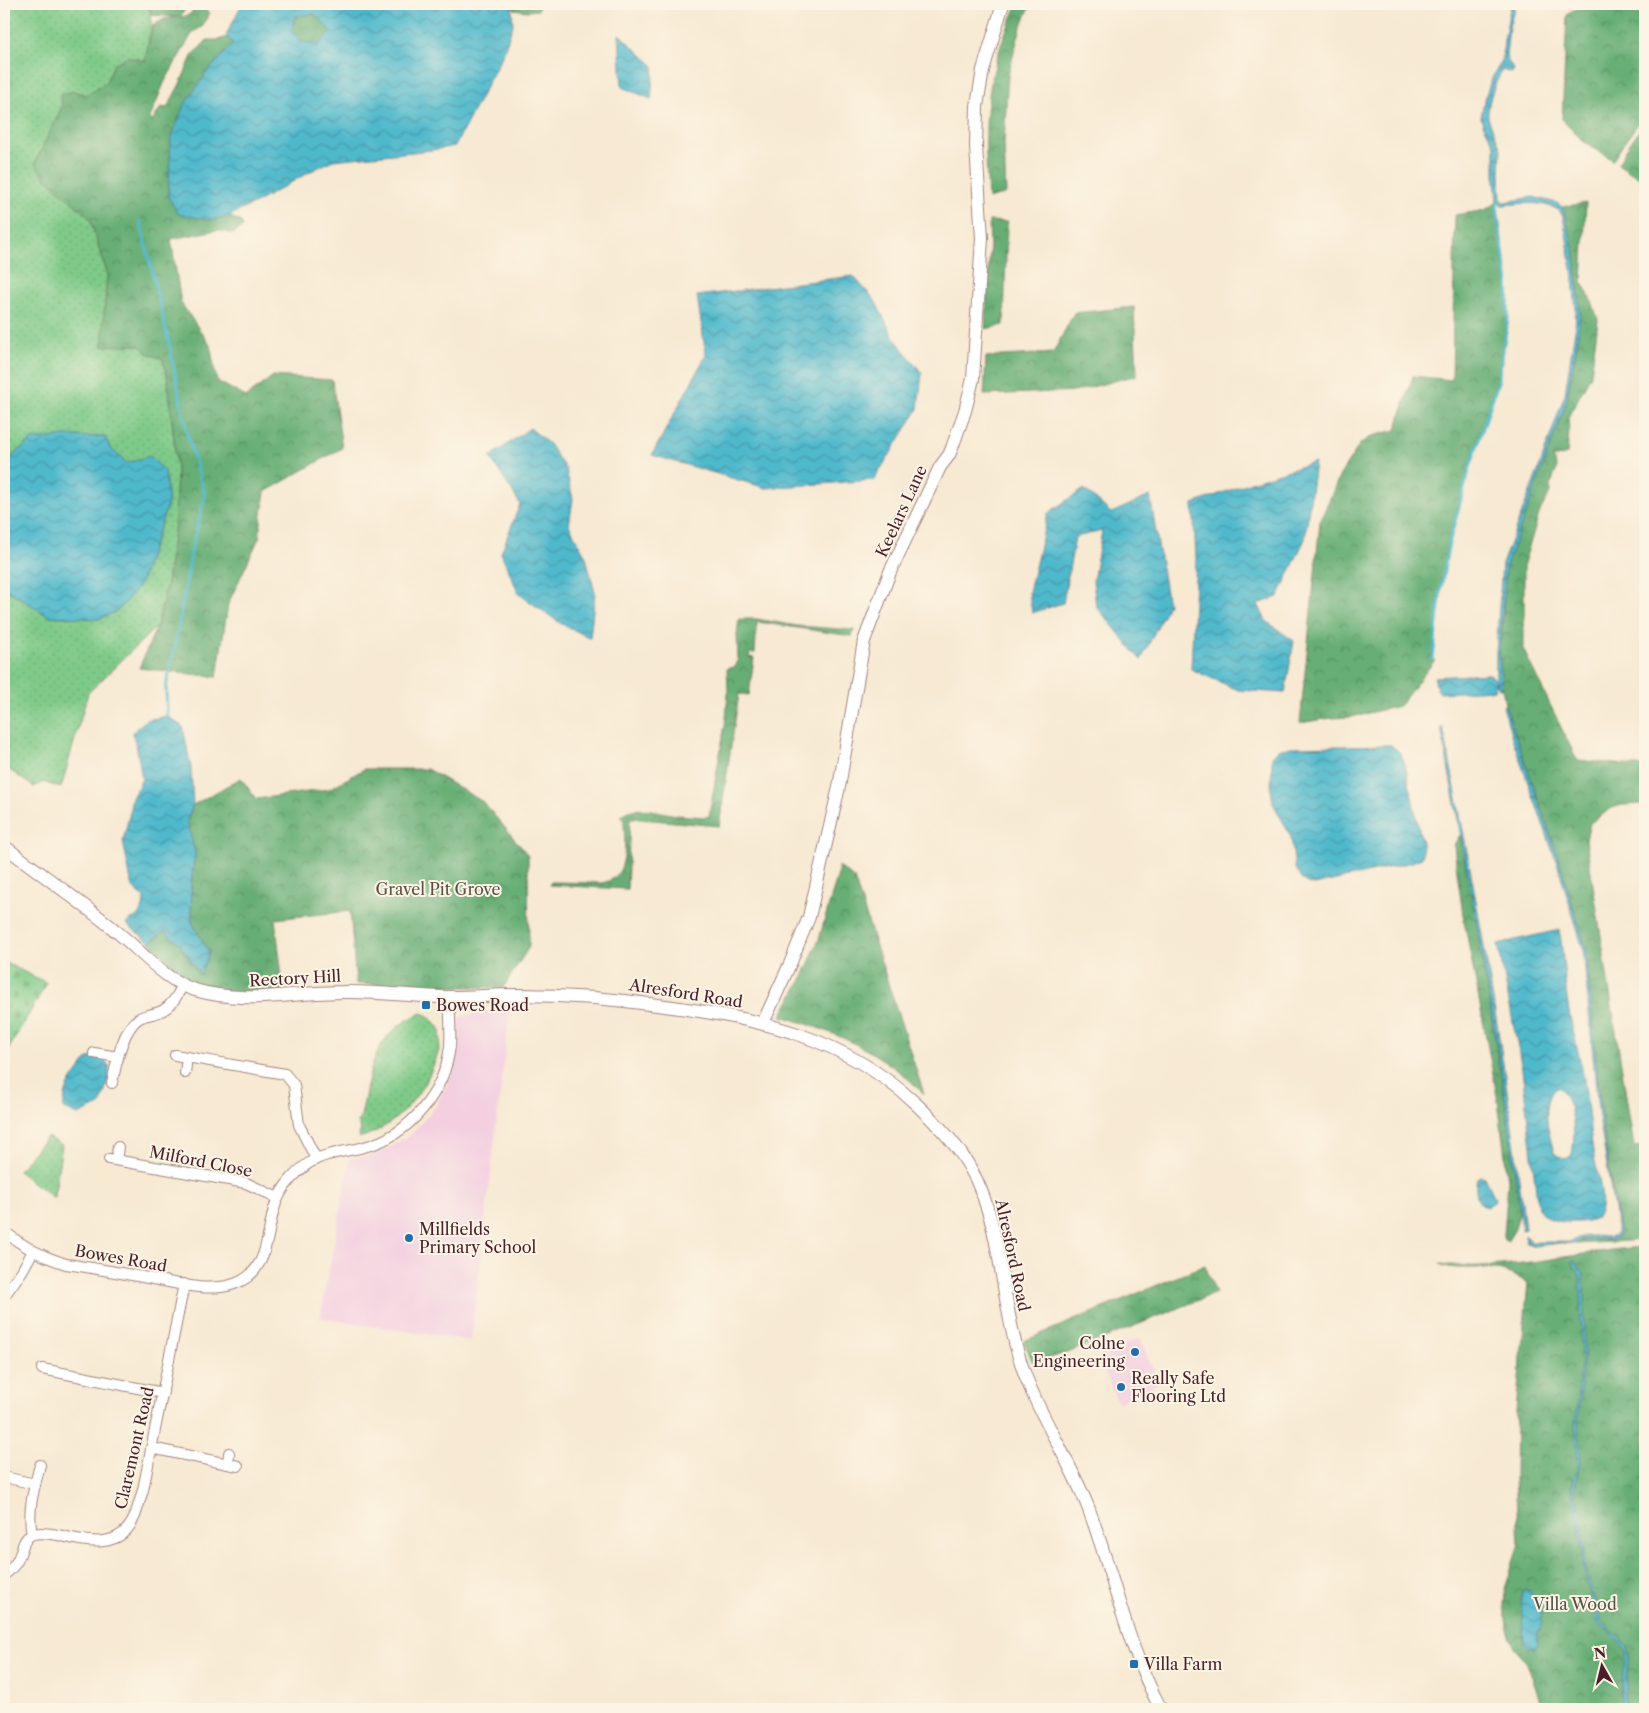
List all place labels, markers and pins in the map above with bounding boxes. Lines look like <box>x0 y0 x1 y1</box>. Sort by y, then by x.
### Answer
place label: Bowes Road <box>436 995 529 1015</box>
marker: Bowes Road <box>420 999 432 1011</box>
place label: Millfields Primary School <box>419 1219 537 1257</box>
marker: Millfields Primary School <box>403 1232 415 1244</box>
place label: Colne Engineering <box>1033 1333 1126 1371</box>
marker: Colne Engineering <box>1129 1346 1141 1358</box>
place label: Really Safe Flooring Ltd <box>1131 1368 1226 1406</box>
marker: Really Safe Flooring Ltd <box>1115 1381 1127 1393</box>
place label: Villa Farm <box>1143 1654 1222 1674</box>
marker: Villa Farm <box>1128 1658 1140 1670</box>

